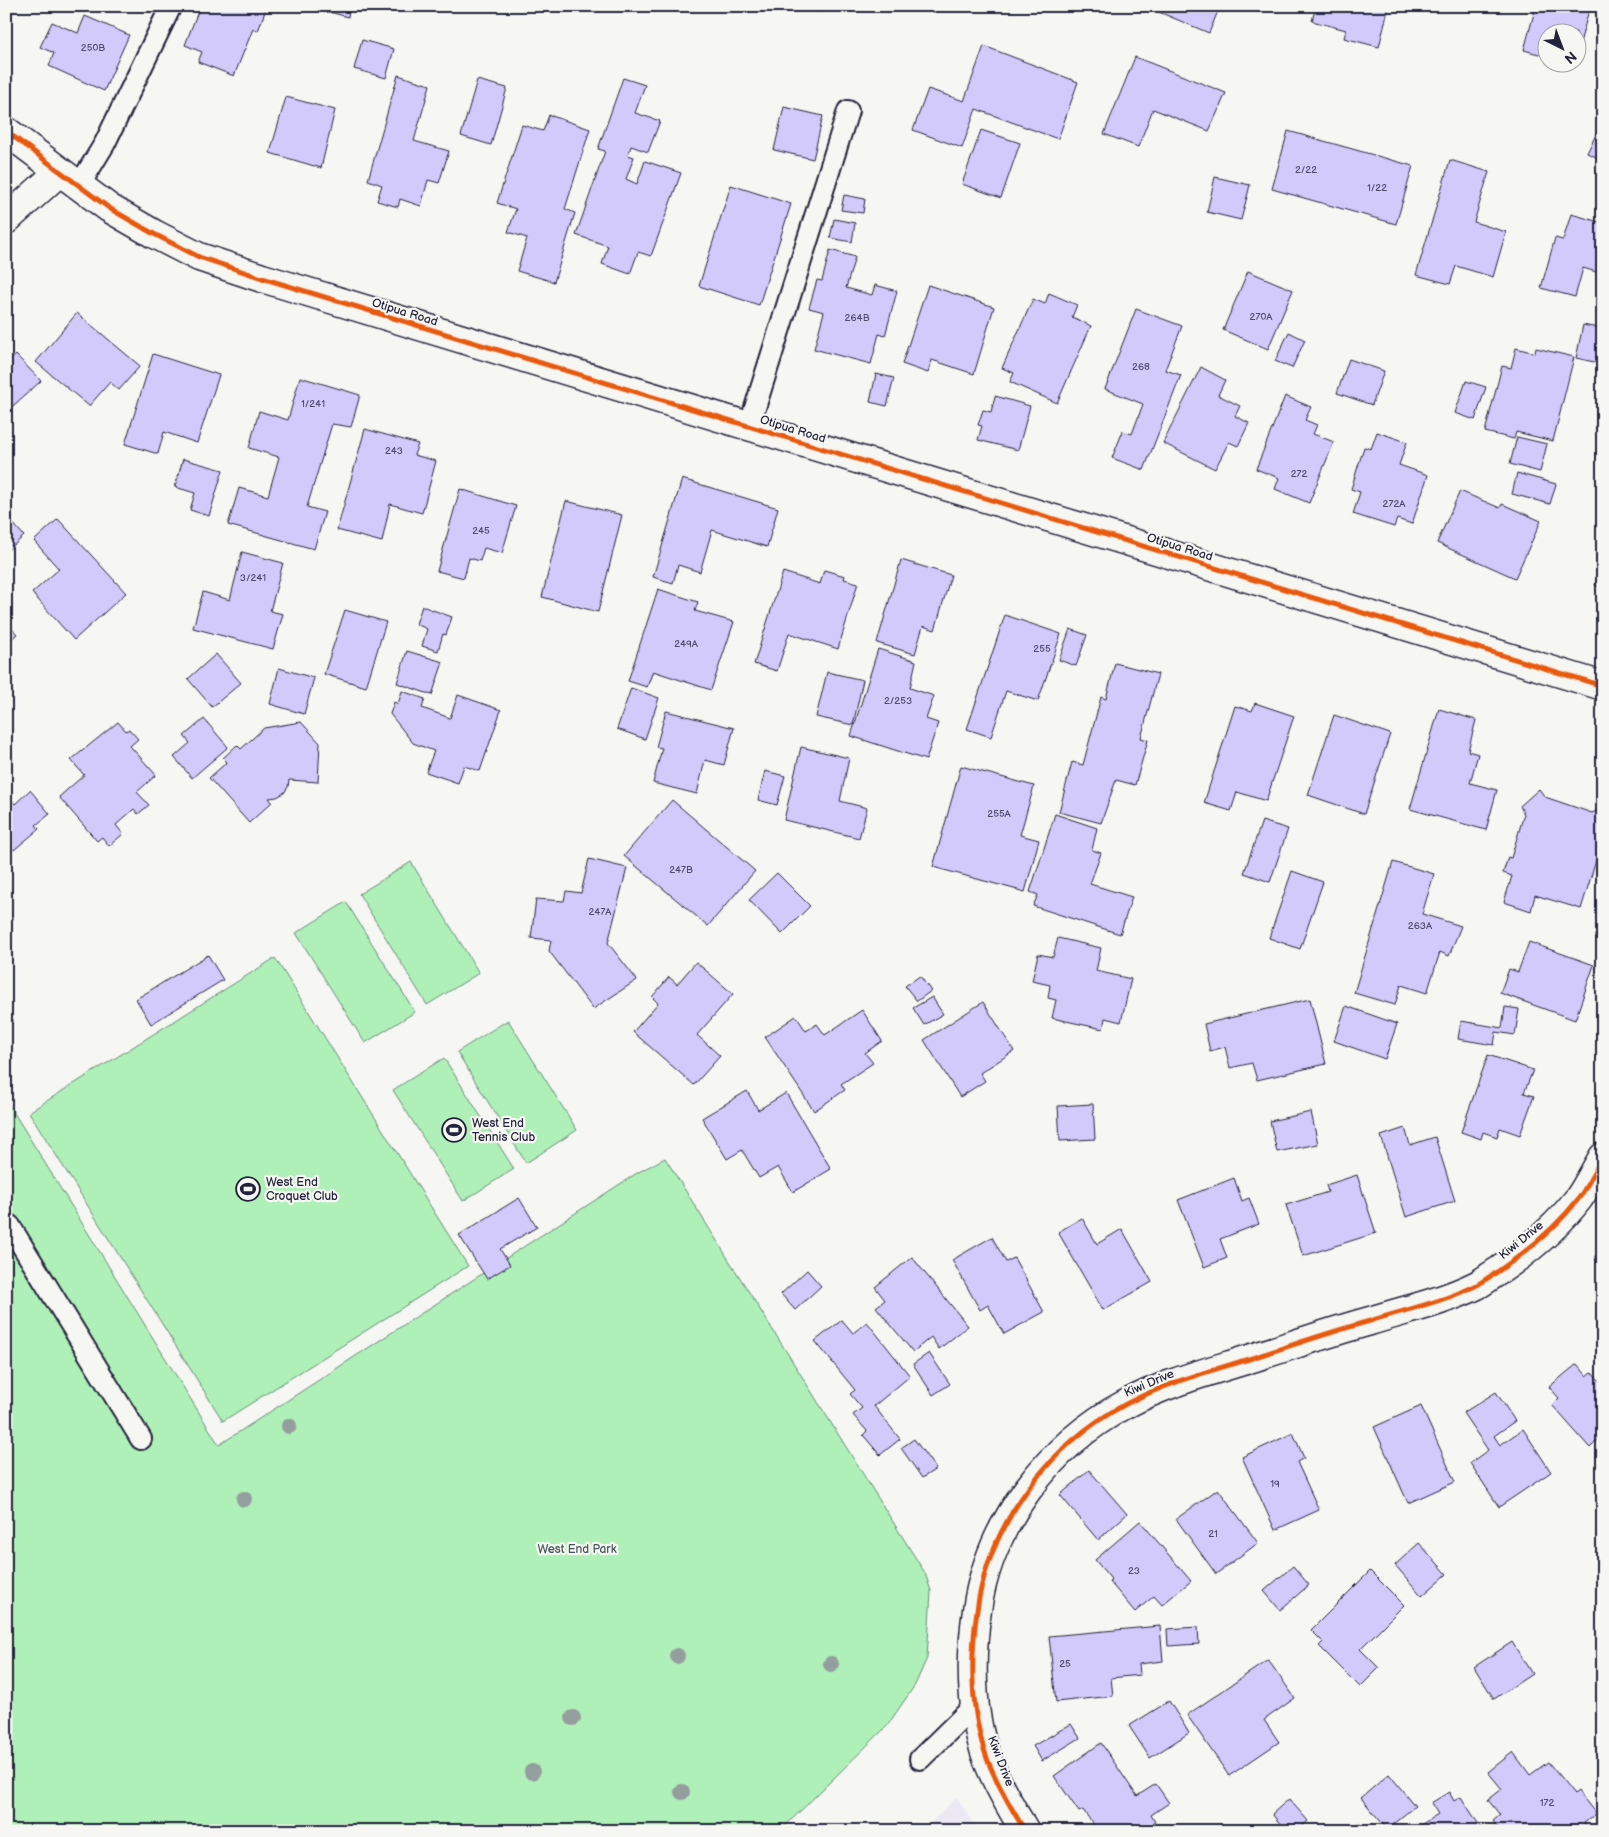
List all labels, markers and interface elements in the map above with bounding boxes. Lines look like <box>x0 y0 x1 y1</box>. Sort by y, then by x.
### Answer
north arrow <box>1536 22 1586 72</box>
house number: 250B <box>81 42 105 54</box>
text: N <box>1561 47 1580 67</box>
house number: 2/22 <box>1295 164 1317 176</box>
house number: 1/22 <box>1367 182 1387 194</box>
street label: Otipua Road <box>370 295 440 330</box>
house number: 270A <box>1250 311 1273 323</box>
house number: 264B <box>845 312 870 324</box>
house number: 268 <box>1132 361 1150 373</box>
house number: 1/241 <box>301 398 325 410</box>
street label: Otipua Road <box>758 412 828 447</box>
house number: 243 <box>385 445 403 457</box>
house number: 272 <box>1291 468 1307 480</box>
house number: 272A <box>1383 498 1406 510</box>
house number: 245 <box>472 525 490 537</box>
street label: Otipua Road <box>1145 530 1215 565</box>
house number: 3/241 <box>240 572 266 584</box>
house number: 249A <box>674 638 699 650</box>
house number: 255 <box>1033 643 1051 655</box>
house number: 2/253 <box>884 695 912 707</box>
house number: 255A <box>987 808 1012 820</box>
house number: 247B <box>669 864 693 876</box>
house number: 247A <box>589 906 612 918</box>
house number: 263A <box>1408 920 1433 932</box>
place label: West End Tennis Club <box>472 1116 535 1145</box>
sports icon: West End Tennis Club <box>441 1117 467 1143</box>
place label: West End Croquet Club <box>266 1175 338 1204</box>
sports icon: West End Croquet Club <box>235 1176 261 1202</box>
street label: Kiwi Drive <box>1496 1218 1547 1263</box>
street label: Kiwi Drive <box>1122 1366 1176 1401</box>
house number: 19 <box>1270 1478 1280 1490</box>
house number: 21 <box>1208 1528 1218 1540</box>
park label: West End Park <box>537 1542 617 1557</box>
house number: 23 <box>1128 1565 1140 1577</box>
house number: 25 <box>1059 1658 1071 1670</box>
street label: Kiwi Drive <box>984 1734 1017 1789</box>
house number: 172 <box>1540 1797 1554 1809</box>

